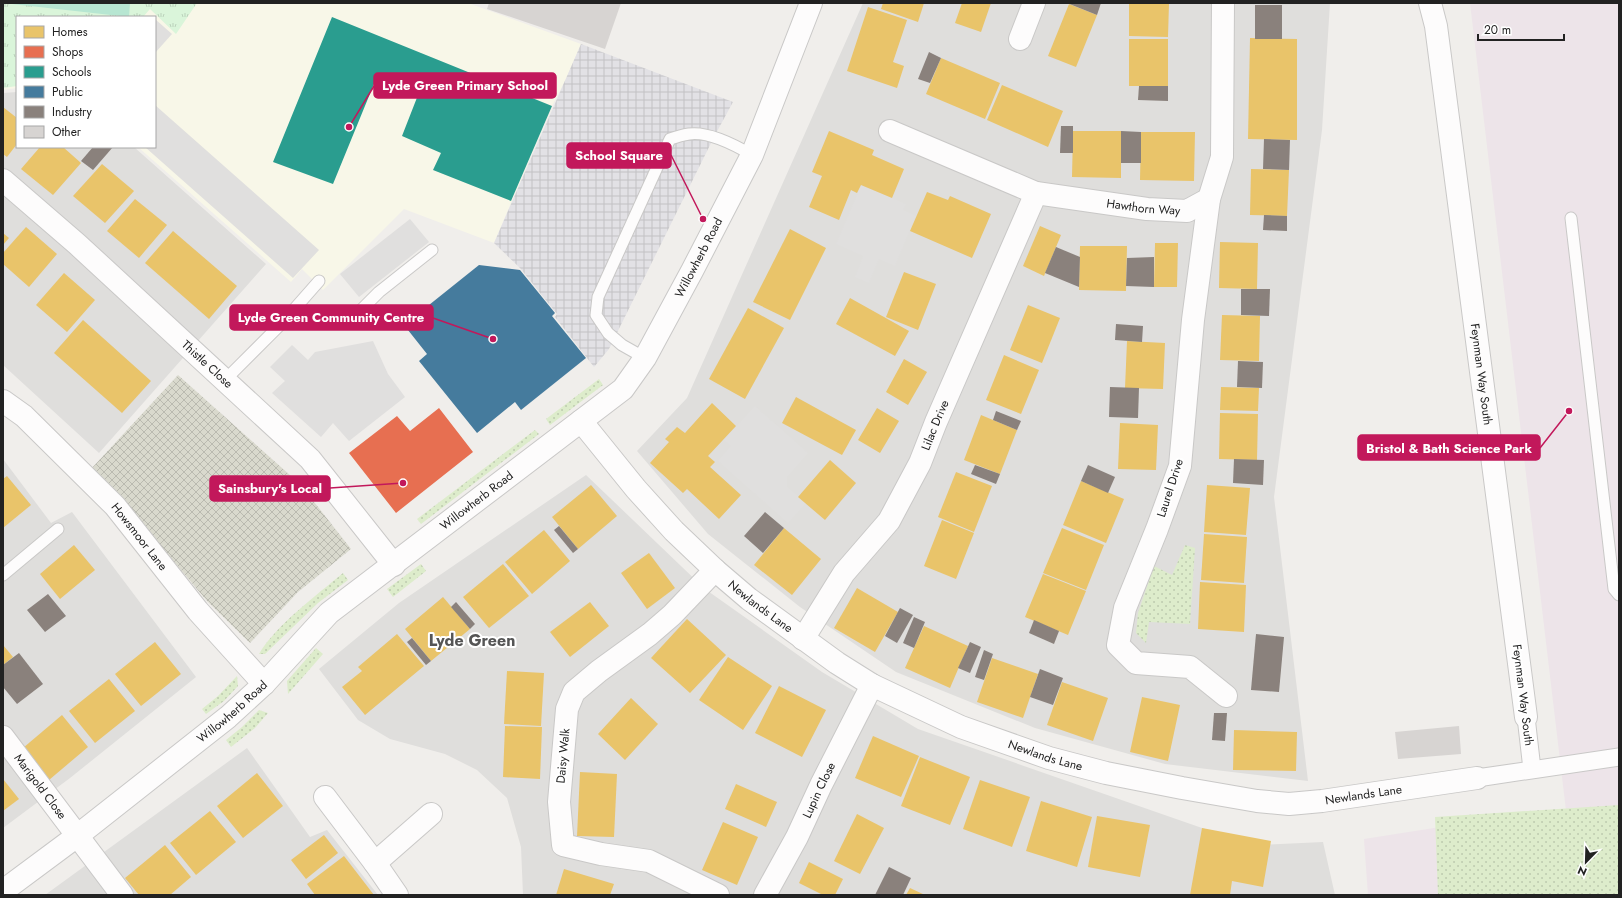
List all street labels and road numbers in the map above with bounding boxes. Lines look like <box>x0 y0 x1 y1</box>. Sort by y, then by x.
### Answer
street label: Hawthorn Way <box>1105 194 1181 220</box>
street label: Willowherb Road <box>670 214 727 301</box>
street label: Feynman Way South <box>1466 322 1497 426</box>
street label: Thistle Close <box>178 336 237 392</box>
street label: Lilac Drive <box>917 397 954 453</box>
street label: Laurel Drive <box>1152 456 1188 520</box>
street label: Willowherb Road <box>436 467 517 534</box>
street label: Howsmoor Lane <box>107 499 172 574</box>
street label: Newlands Lane <box>724 576 797 637</box>
street label: Feynman Way South <box>1508 643 1538 747</box>
street label: Willowherb Road <box>193 676 271 747</box>
street label: Daisy Walk <box>552 727 574 784</box>
street label: Newlands Lane <box>1006 735 1085 775</box>
street label: Marigold Close <box>10 750 71 823</box>
street label: Lupin Close <box>798 759 840 821</box>
street label: Newlands Lane <box>1324 780 1403 809</box>

